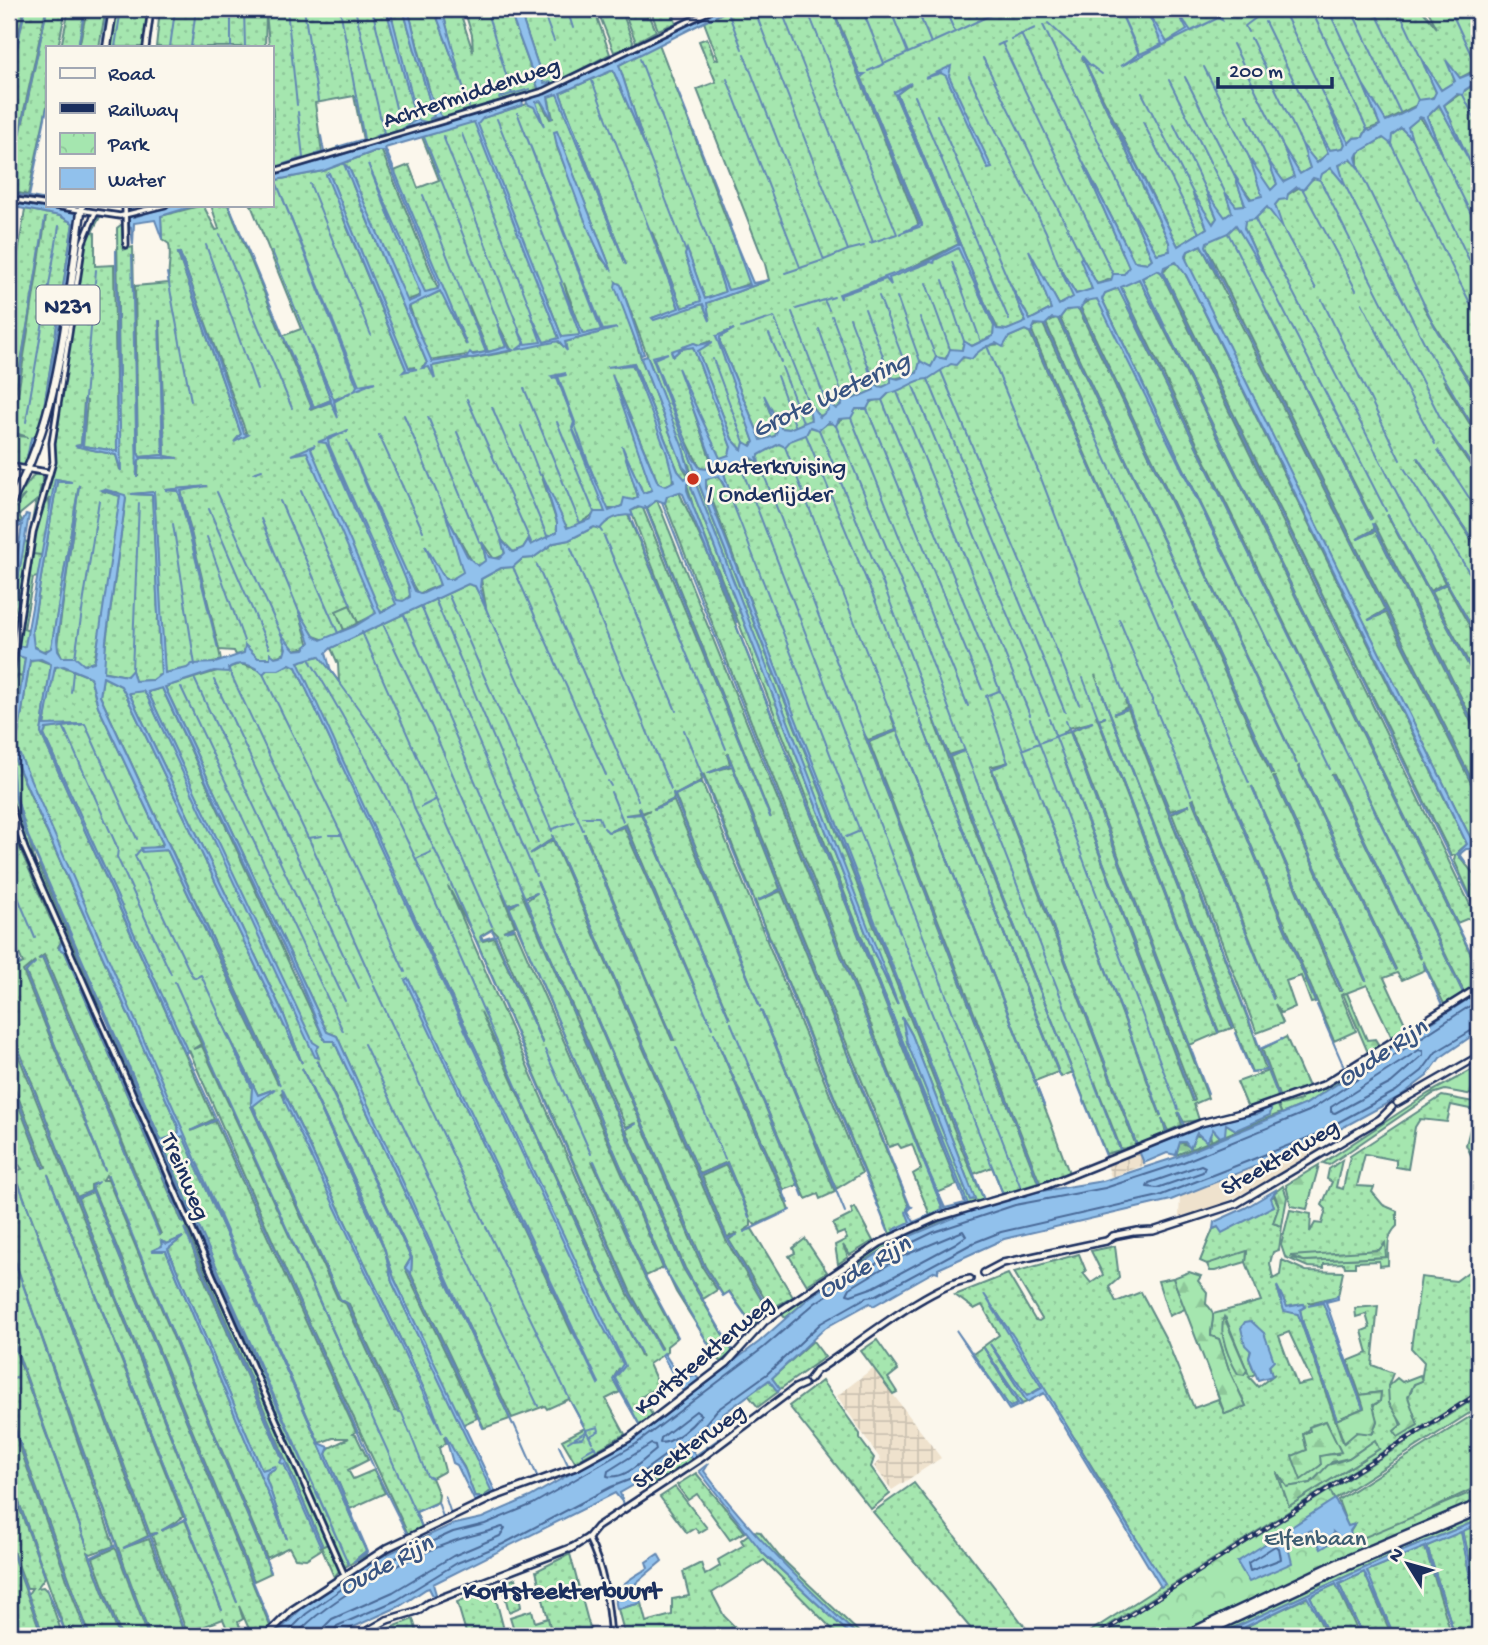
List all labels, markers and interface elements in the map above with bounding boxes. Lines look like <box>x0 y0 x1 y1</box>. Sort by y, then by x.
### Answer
legend <box>46 46 273 206</box>
scale bar <box>1218 46 1332 90</box>
street label: Achtermiddenweg <box>380 52 564 137</box>
text: 200 m <box>1229 61 1283 86</box>
text: Road <box>108 64 156 89</box>
text: Railway <box>108 100 178 125</box>
text: Park <box>107 134 151 159</box>
text: Water <box>108 170 166 195</box>
road number: N231 <box>36 286 100 324</box>
water label: Grote Wetering <box>748 346 918 447</box>
place label: Waterkruising / Onderlijder <box>707 454 846 511</box>
marker: Waterkruising / Onderlijder <box>685 471 701 487</box>
water label: Oude Rijn <box>1333 1013 1435 1096</box>
street label: Steekterweg <box>1216 1114 1345 1205</box>
street label: Treinweg <box>152 1128 215 1225</box>
water label: Oude Rijn <box>813 1230 918 1308</box>
street label: Kortsteekterweg <box>630 1290 781 1424</box>
street label: Steekterweg <box>628 1398 752 1498</box>
park label: Elfenbaan <box>1264 1526 1367 1555</box>
water label: Oude Rijn <box>335 1529 440 1605</box>
north arrow <box>1372 1530 1442 1600</box>
text: N <box>1384 1544 1410 1568</box>
district label: Kortsteekterbuurt <box>462 1578 663 1609</box>

